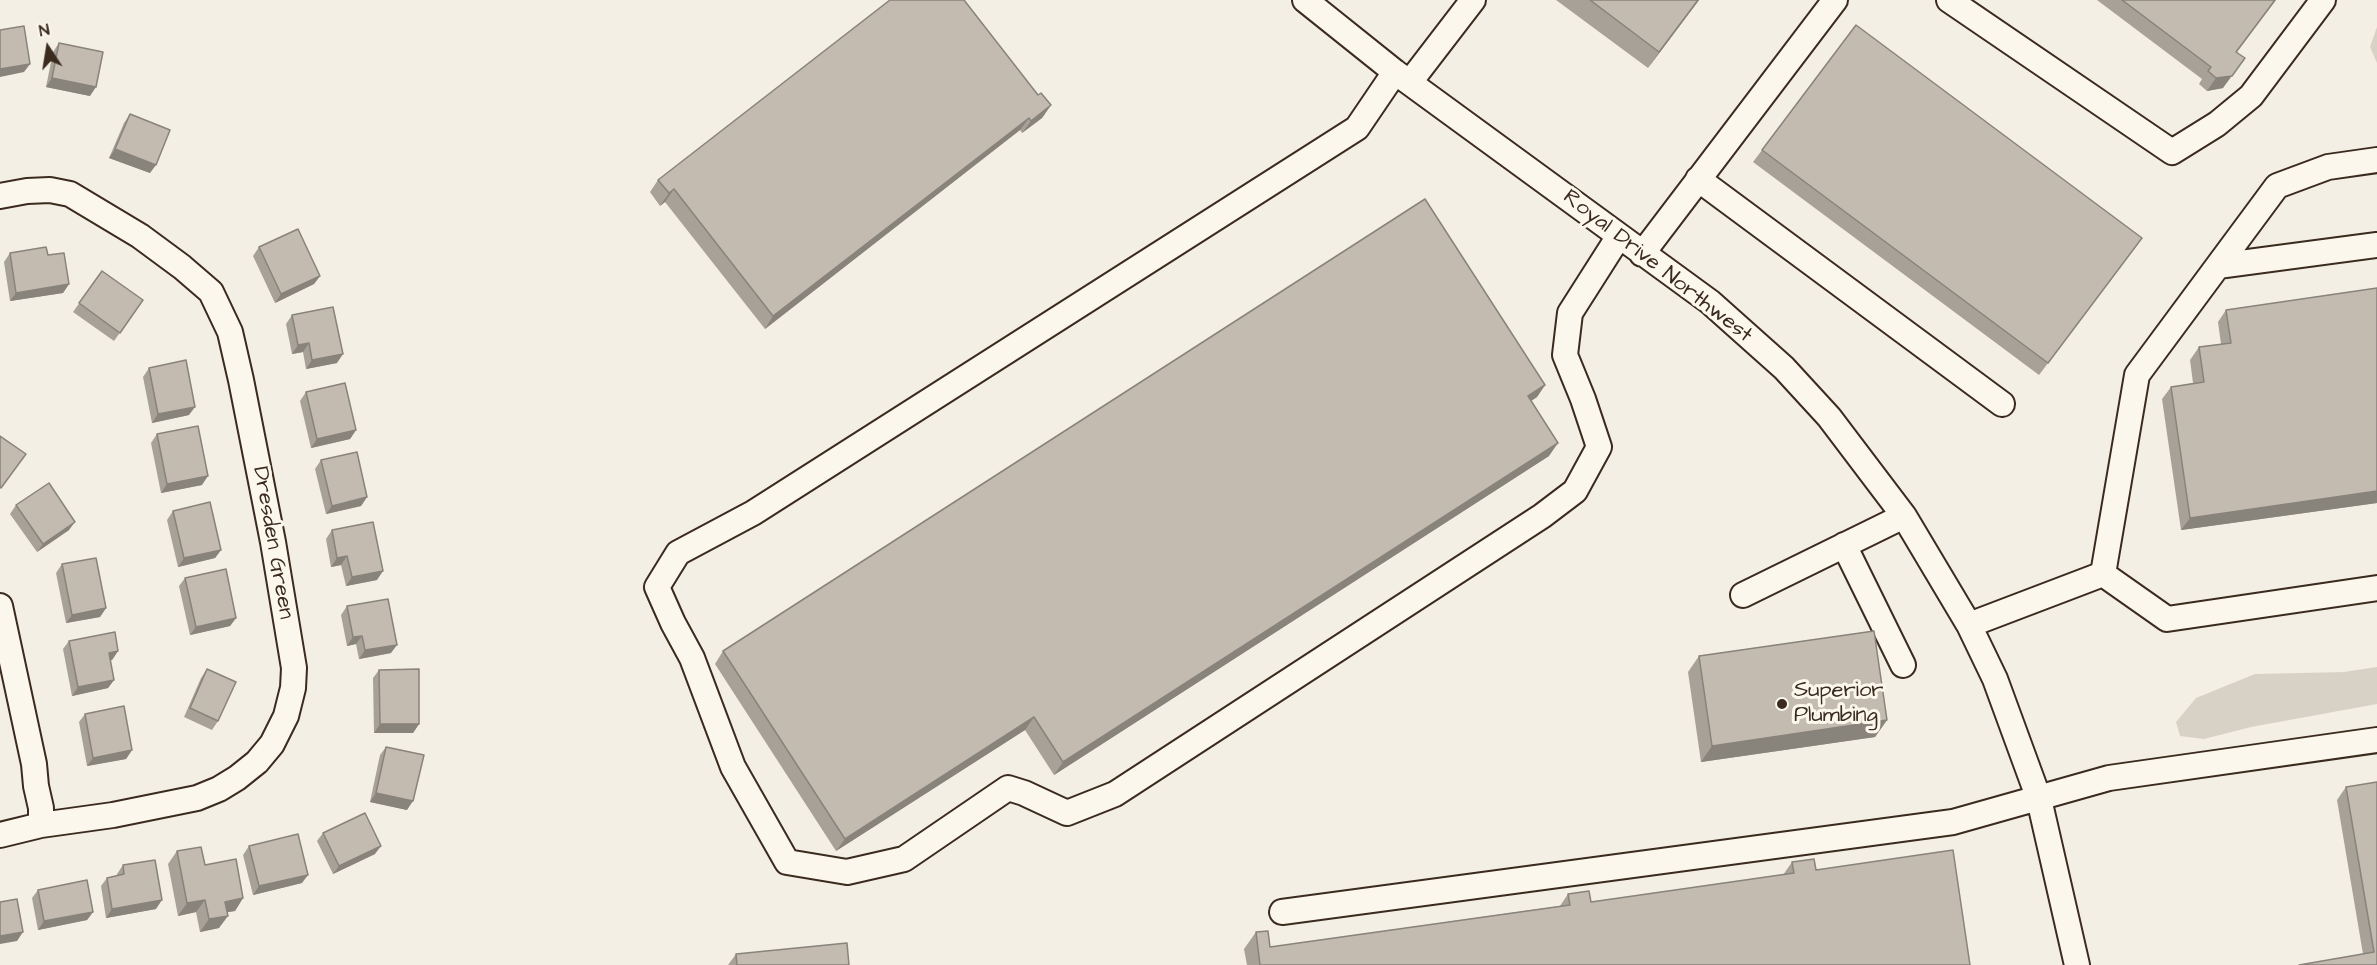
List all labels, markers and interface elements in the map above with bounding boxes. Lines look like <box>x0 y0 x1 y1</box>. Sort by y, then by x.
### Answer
north arrow <box>18 18 78 78</box>
text: N <box>37 19 51 42</box>
street label: Royal Drive Northwest <box>1557 185 1757 349</box>
street label: Dresden Green <box>246 465 298 621</box>
place label: Superior Plumbing <box>1794 678 1883 730</box>
marker: Superior Plumbing <box>1775 697 1789 711</box>

